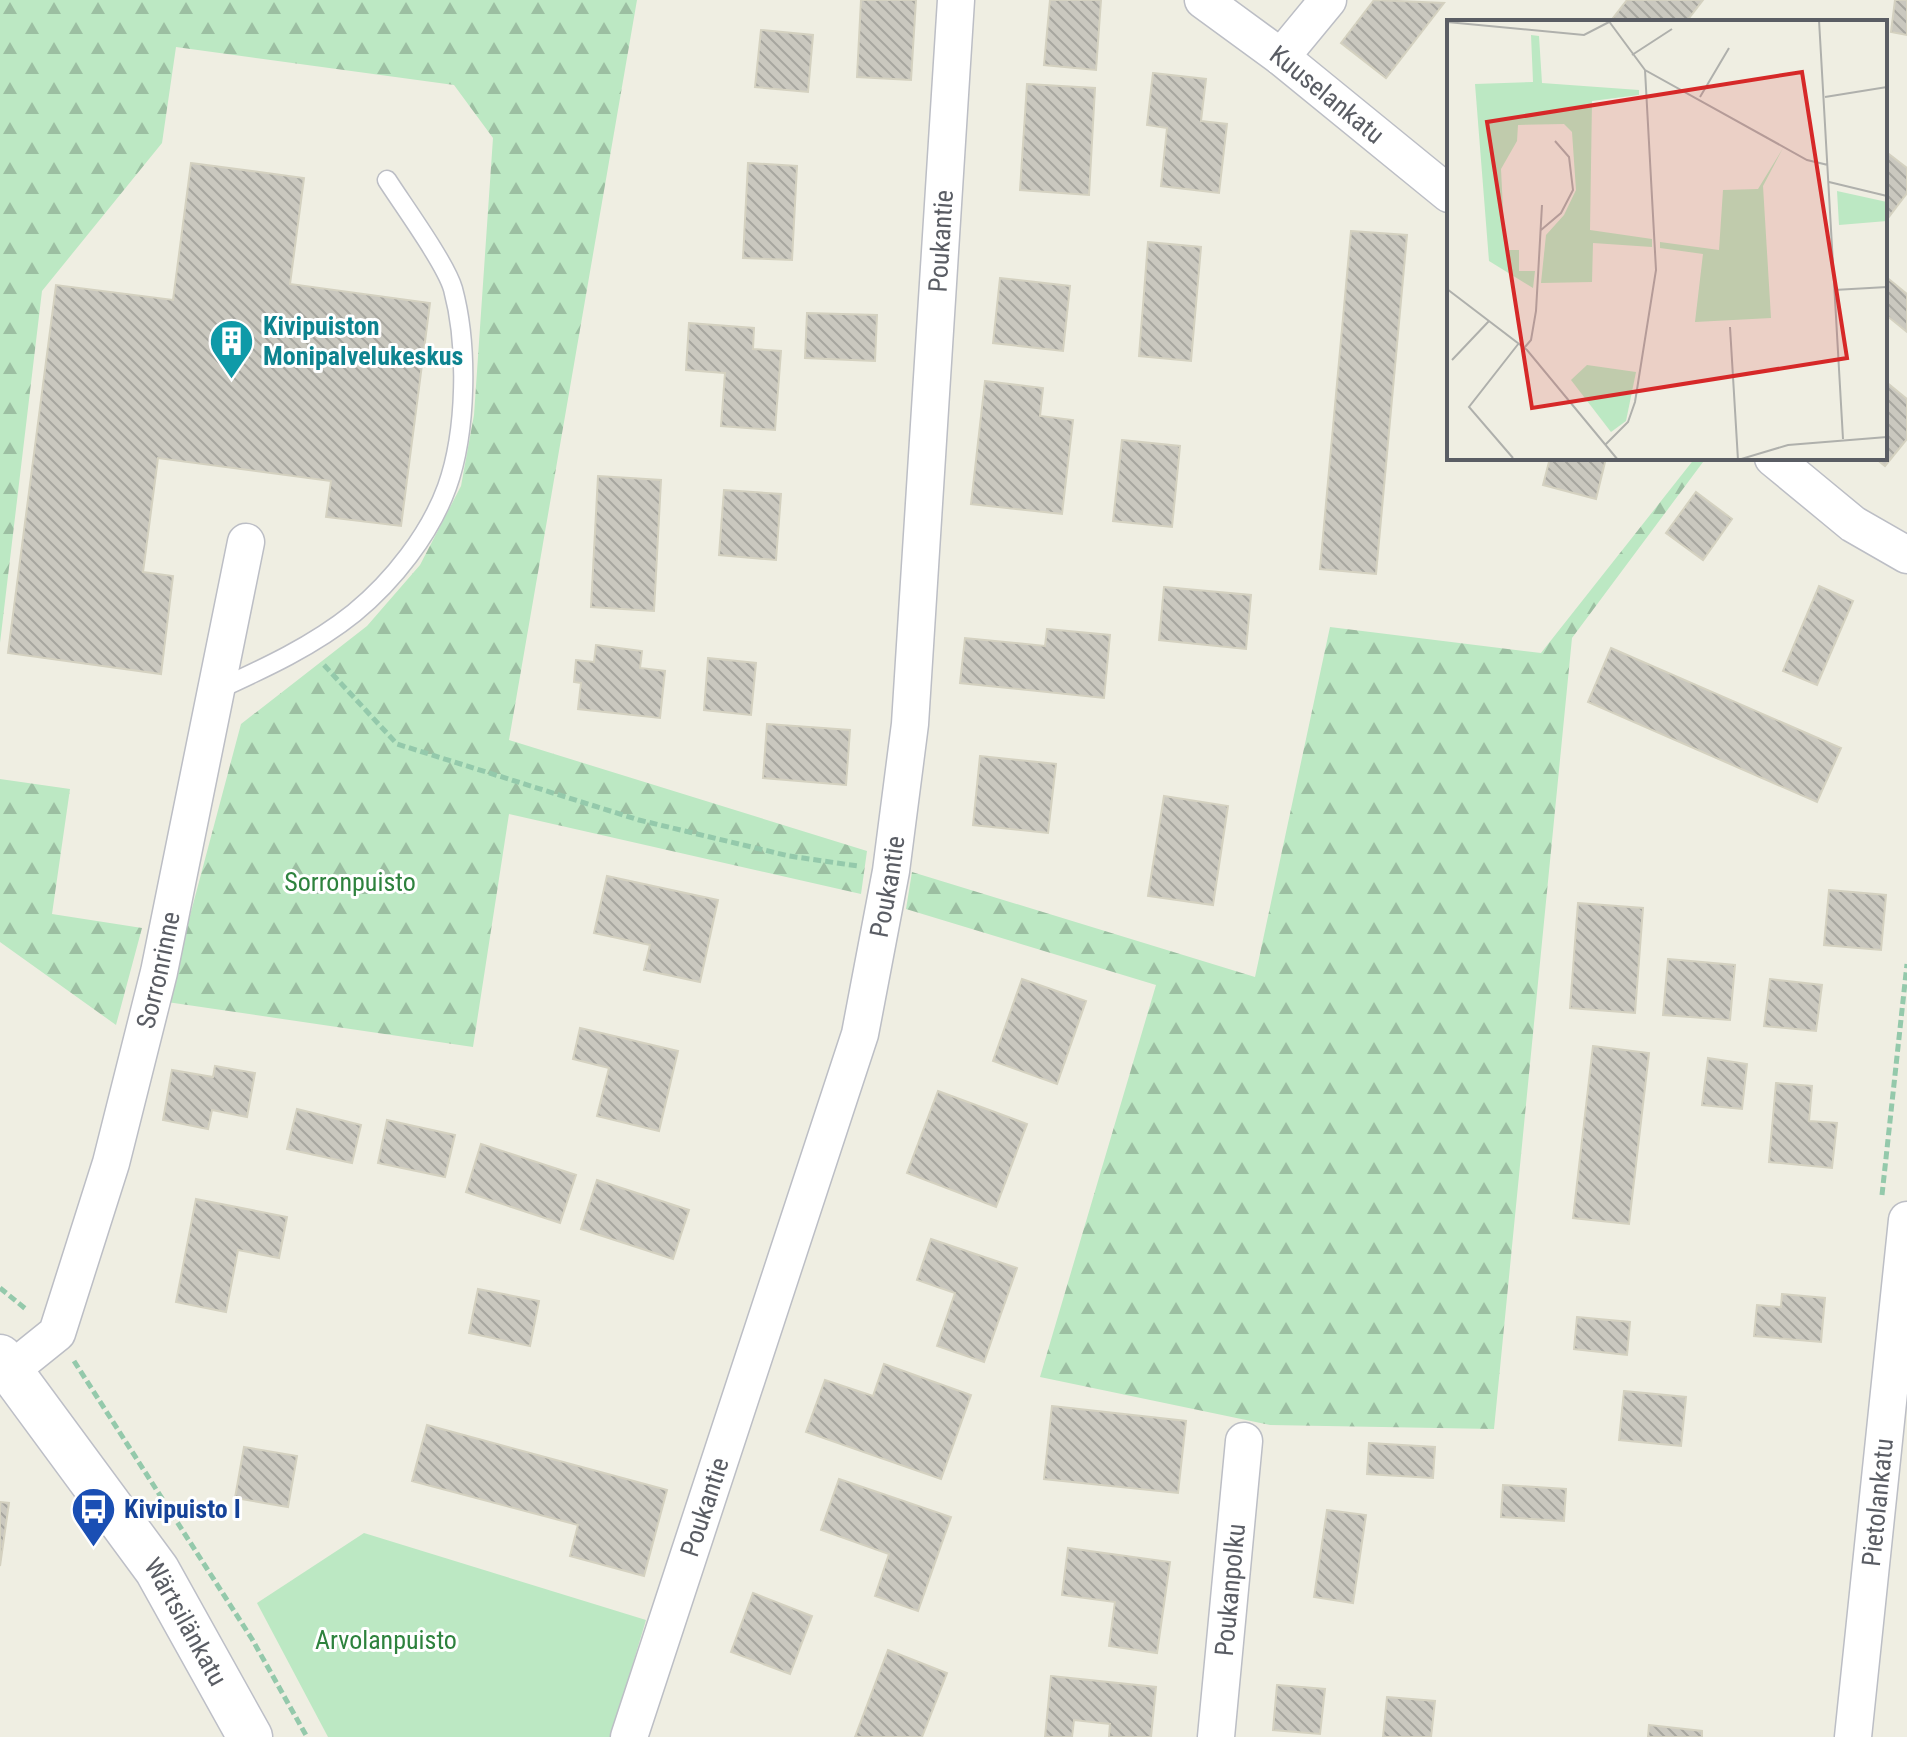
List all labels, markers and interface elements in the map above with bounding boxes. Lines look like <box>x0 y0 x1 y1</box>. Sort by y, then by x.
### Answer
inset map <box>1447 20 1887 460</box>
street label: Kuuselankatu <box>1264 39 1390 150</box>
street label: Poukantie <box>922 189 959 293</box>
place label: Kivipuiston Monipalvelukeskus <box>263 311 463 371</box>
building icon: Kivipuiston Monipalvelukeskus <box>208 317 256 380</box>
street label: Poukantie <box>864 834 910 940</box>
park label: Sorronpuisto <box>284 867 416 897</box>
street label: Sorronrinne <box>130 909 186 1032</box>
street label: Pietolankatu <box>1856 1437 1899 1568</box>
street label: Poukantie <box>674 1454 735 1560</box>
bus stop icon: Kivipuisto I <box>69 1485 117 1548</box>
place label: Kivipuisto I <box>124 1494 241 1524</box>
street label: Poukanpolku <box>1209 1522 1251 1657</box>
street label: Wärtsilänkatu <box>138 1552 233 1691</box>
park label: Arvolanpuisto <box>315 1625 457 1655</box>

